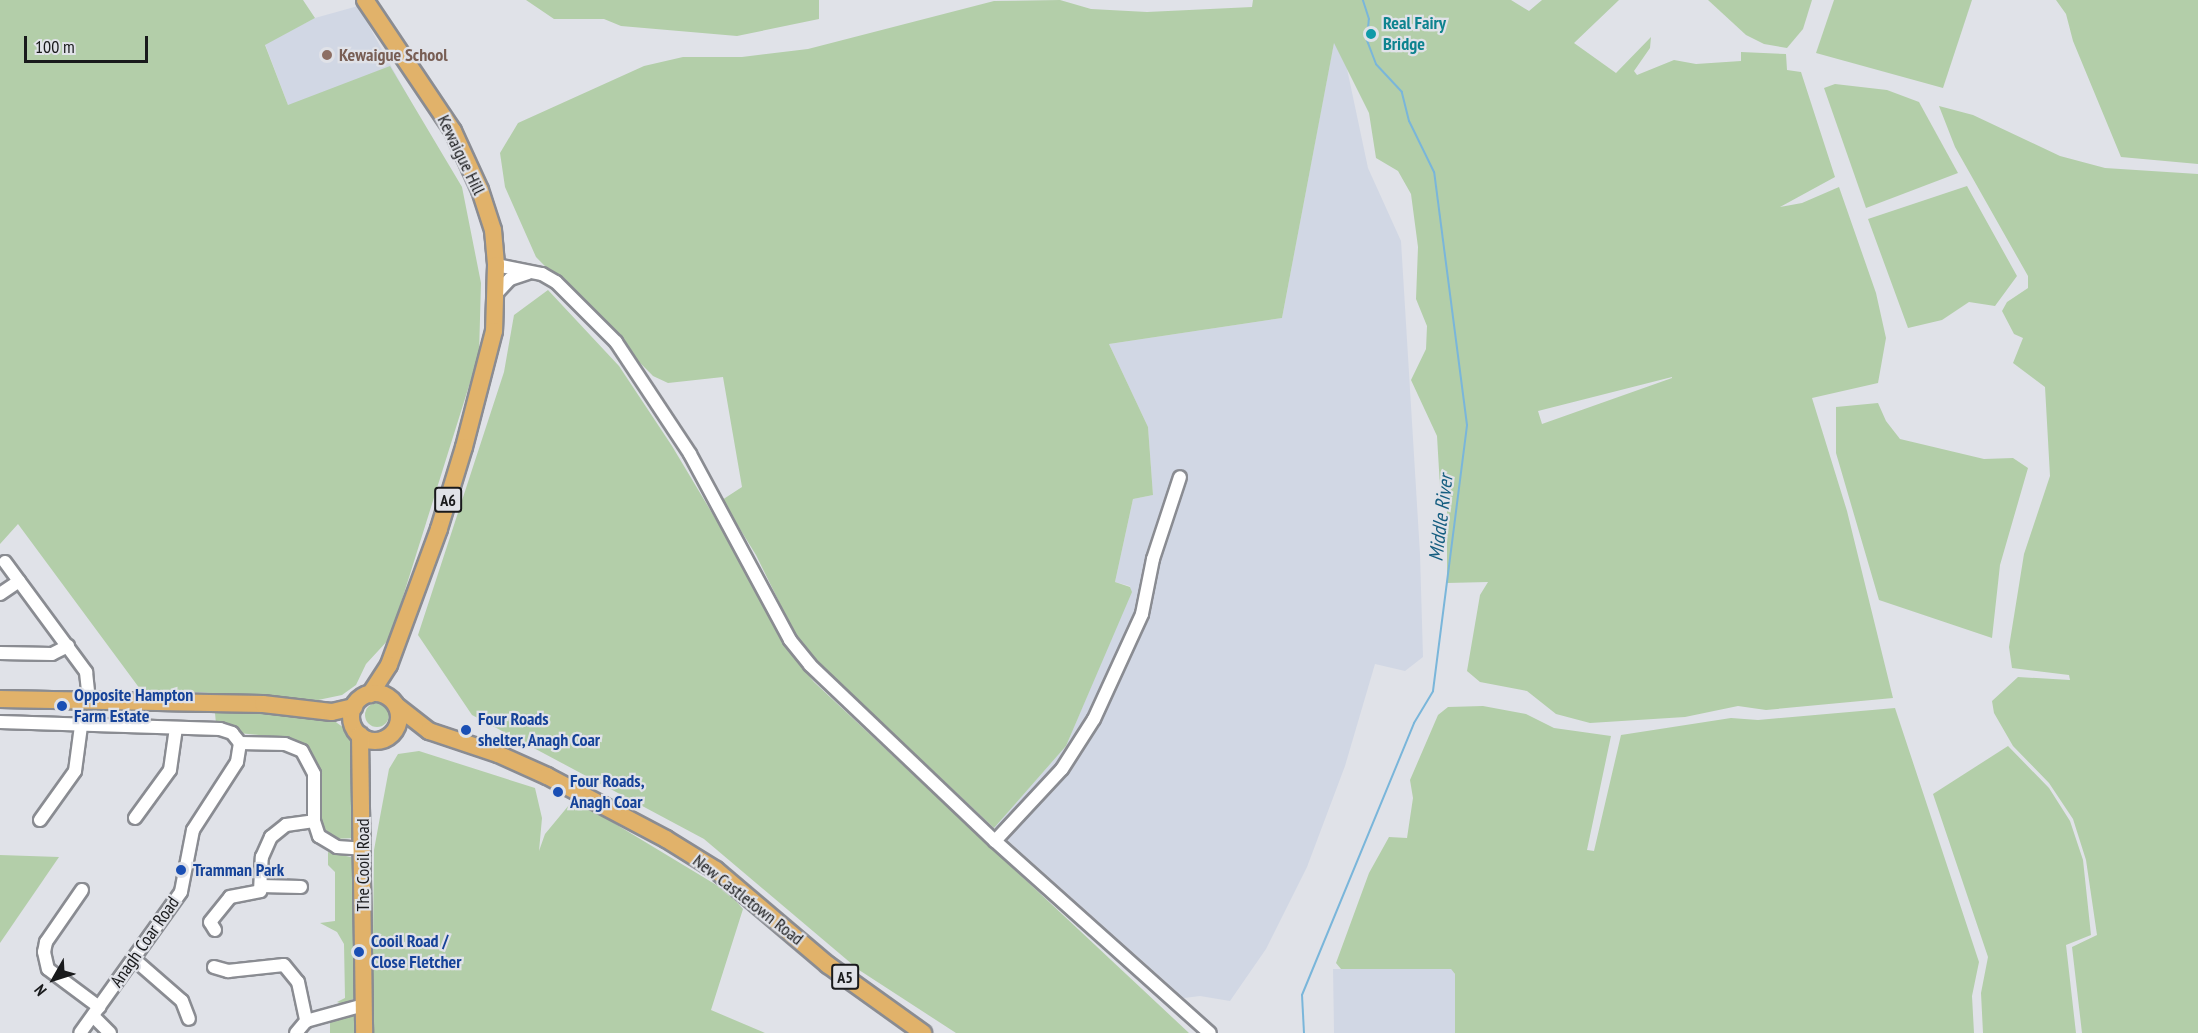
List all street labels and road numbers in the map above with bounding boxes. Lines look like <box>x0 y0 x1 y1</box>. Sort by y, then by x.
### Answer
street label: Kewaigue Hill <box>432 112 490 198</box>
road number: A6 <box>433 487 463 513</box>
street label: The Cooil Road <box>352 818 374 912</box>
street label: New Castletown Road <box>688 850 808 950</box>
street label: Anagh Coar Road <box>106 893 184 991</box>
road number: A5 <box>830 964 860 990</box>

